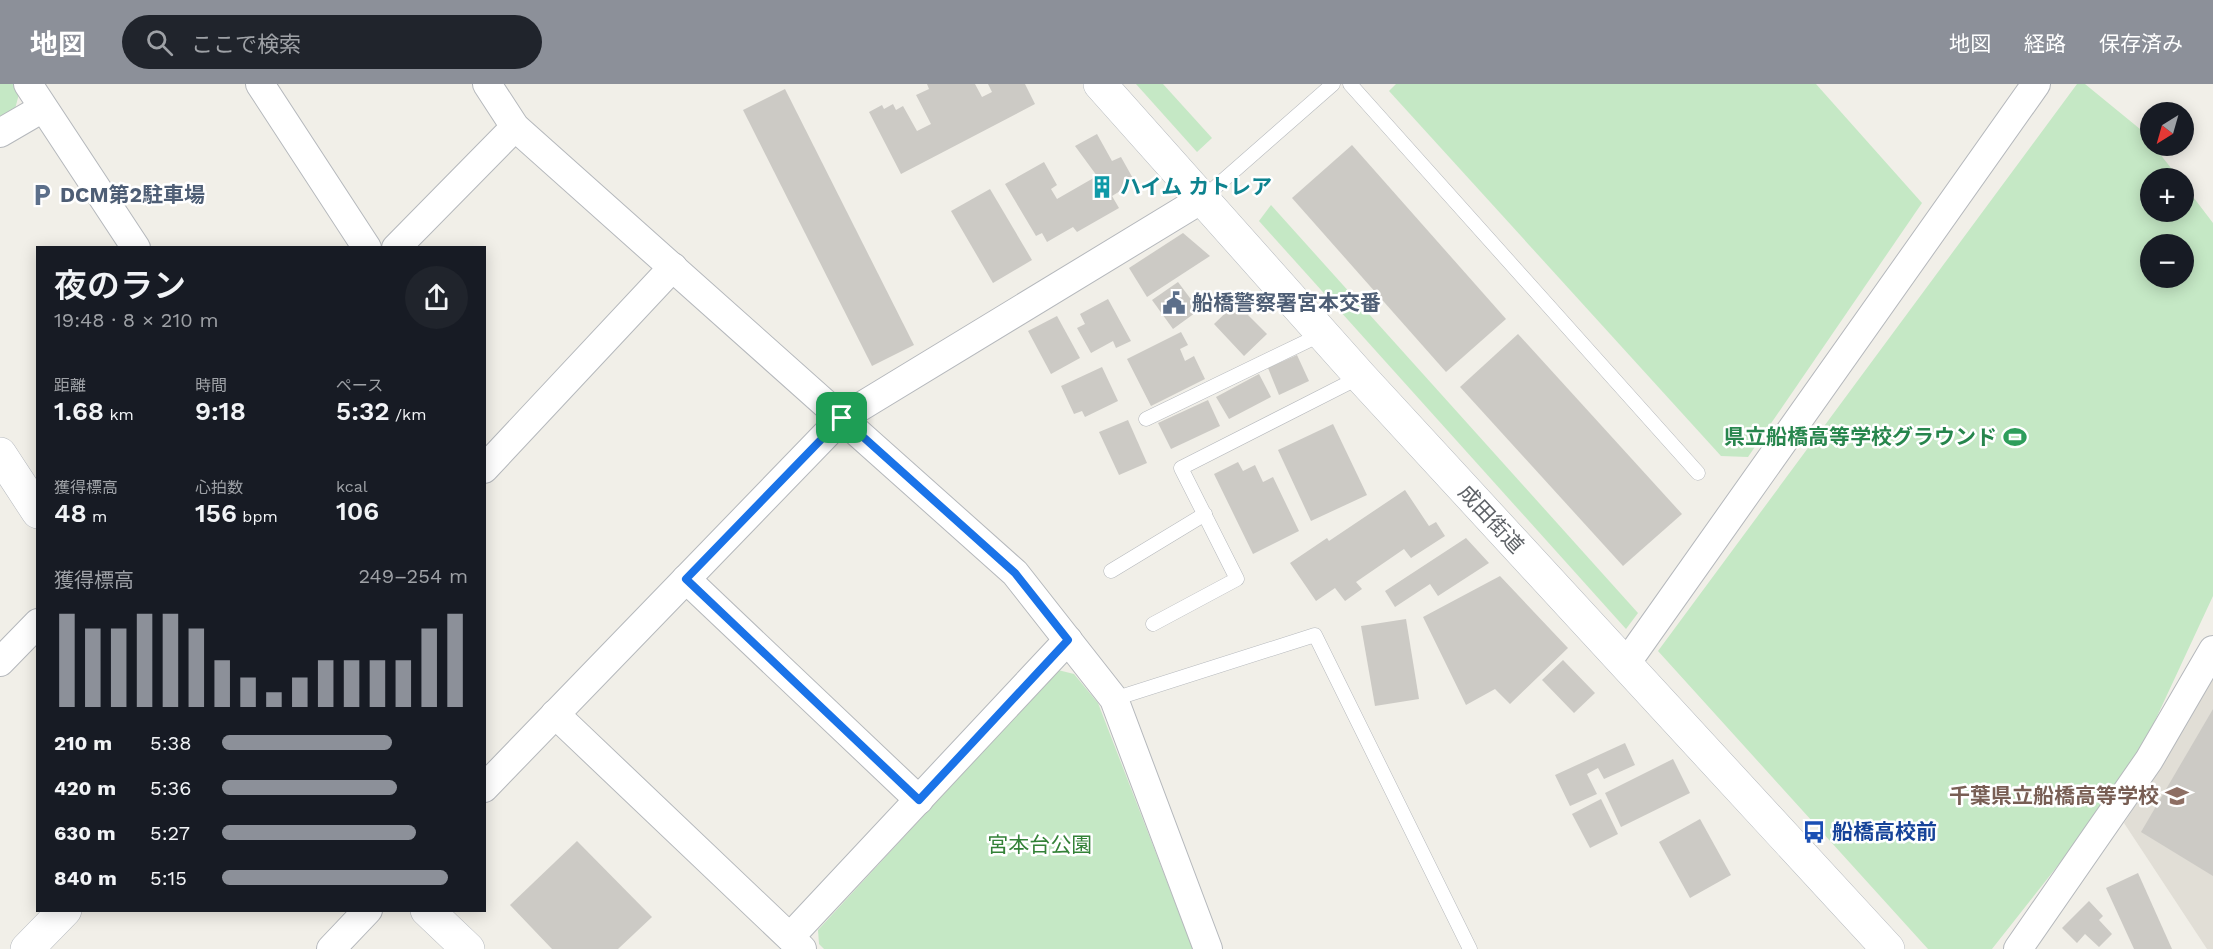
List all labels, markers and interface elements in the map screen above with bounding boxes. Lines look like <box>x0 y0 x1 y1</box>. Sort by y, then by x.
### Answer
search box <box>122 15 542 69</box>
icon: search <box>143 26 176 59</box>
text: 地図 <box>30 28 86 61</box>
text: 地図 <box>1949 31 1991 56</box>
text: 経路 <box>2024 31 2066 56</box>
text: 保存済み <box>2099 31 2183 56</box>
text: ここで検索 <box>191 32 301 57</box>
north arrow <box>2140 102 2194 156</box>
map controls <box>2140 102 2194 288</box>
button: + <box>2140 168 2194 222</box>
building icon: ハイム カトレア <box>1089 174 1115 200</box>
place label: ハイム カトレア <box>1120 174 1272 199</box>
parking icon: DCM第2駐車場 <box>29 182 55 208</box>
place label: DCM第2駐車場 <box>60 182 205 207</box>
button: − <box>2140 234 2194 288</box>
text: 夜のラン <box>54 266 186 305</box>
button: share <box>405 266 468 329</box>
public building icon: 船橋警察署宮本交番 <box>1161 290 1187 316</box>
place label: 船橋警察署宮本交番 <box>1192 290 1381 315</box>
text: 19:48 · 8 × 210 m <box>54 308 219 332</box>
text: 距離 <box>54 376 86 395</box>
text: 時間 <box>195 376 227 395</box>
text: ペース <box>336 376 383 395</box>
pin <box>816 392 867 443</box>
text: 1.68 <box>54 396 104 426</box>
text: 9:18 <box>195 396 246 426</box>
text: 5:32 <box>336 396 390 426</box>
icon: arrive <box>825 401 858 434</box>
text: km <box>104 405 134 424</box>
text: /km <box>390 405 426 424</box>
place label: 県立船橋高等学校グラウンド <box>1724 424 1997 449</box>
sports icon: 県立船橋高等学校グラウンド <box>2002 424 2028 450</box>
text: kcal <box>336 477 368 496</box>
text: 獲得標高 <box>54 478 118 497</box>
text: 心拍数 <box>195 478 243 497</box>
street label: 成田街道 <box>1454 479 1529 558</box>
text: 106 <box>336 496 379 526</box>
text: 48 <box>54 498 87 528</box>
text: 156 <box>195 498 237 528</box>
text: m <box>87 507 107 526</box>
text: bpm <box>237 507 278 526</box>
text: 249–254 m <box>359 564 468 588</box>
text: 獲得標高 <box>54 568 134 592</box>
text: 210 m <box>54 731 112 755</box>
text: 5:38 <box>150 731 192 755</box>
text: 420 m <box>54 776 116 800</box>
text: 5:36 <box>150 776 191 800</box>
place label: 千葉県立船橋高等学校 <box>1949 783 2159 808</box>
school or university icon: 千葉県立船橋高等学校 <box>2164 783 2190 809</box>
bus stop icon: 船橋高校前 <box>1801 819 1827 845</box>
place label: 船橋高校前 <box>1832 819 1937 844</box>
text: 630 m <box>54 821 116 845</box>
text: 5:27 <box>150 821 190 845</box>
park label: 宮本台公園 <box>988 832 1093 857</box>
text: 840 m <box>54 866 117 890</box>
text: 5:15 <box>150 866 187 890</box>

